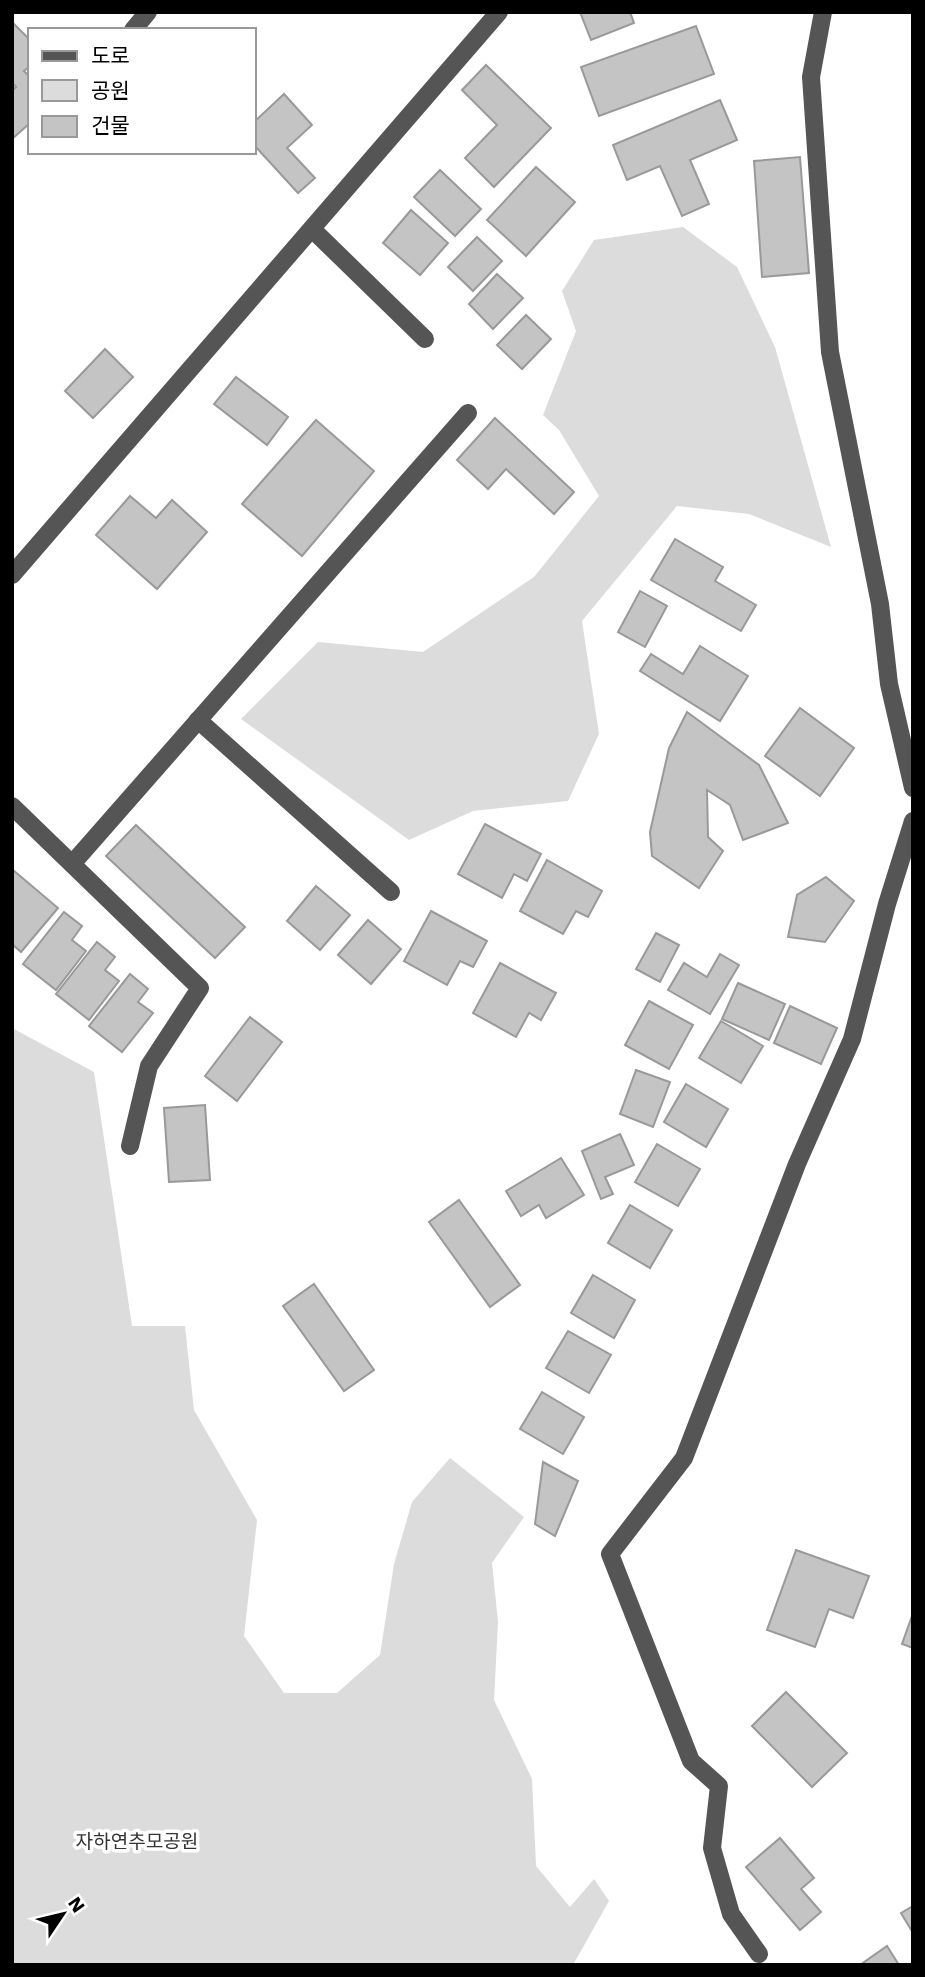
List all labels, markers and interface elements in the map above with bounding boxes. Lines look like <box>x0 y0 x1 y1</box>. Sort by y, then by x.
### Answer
legend <box>28 28 256 154</box>
text: 도로 <box>91 43 130 68</box>
text: 공원 <box>91 78 130 103</box>
text: 건물 <box>91 113 130 138</box>
park label: 자하연추모공원 <box>76 1830 198 1853</box>
north arrow <box>28 1879 98 1949</box>
text: N <box>63 1892 90 1917</box>

